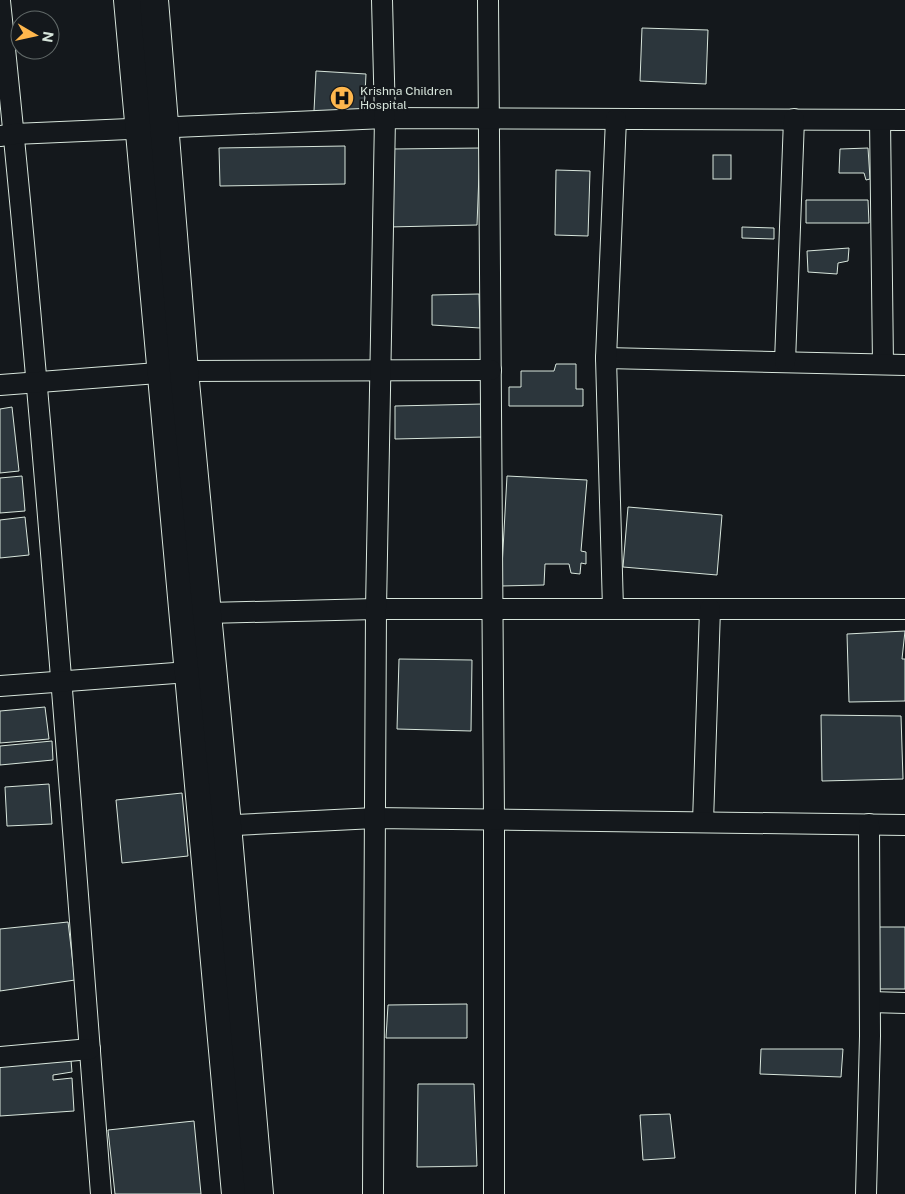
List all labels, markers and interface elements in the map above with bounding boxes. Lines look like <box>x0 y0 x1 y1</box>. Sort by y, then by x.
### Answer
north arrow <box>10 10 60 60</box>
text: N <box>39 30 57 44</box>
place label: Krishna Children Hospital <box>360 84 452 112</box>
hospital icon: Krishna Children Hospital <box>329 85 355 111</box>

